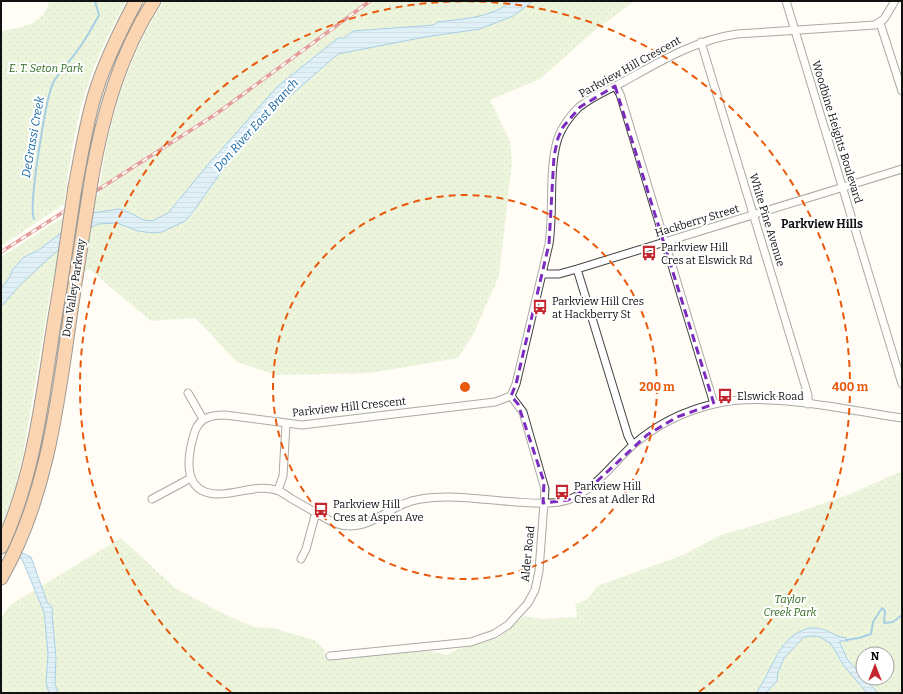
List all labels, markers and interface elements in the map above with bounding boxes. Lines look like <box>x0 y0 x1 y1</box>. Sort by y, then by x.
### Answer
street label: Parkview Hill Crescent <box>577 34 683 100</box>
street label: Woodbine Heights Boulevard <box>809 59 865 205</box>
park label: E. T. Seton Park <box>9 62 84 75</box>
water label: Don River East Branch <box>211 76 301 174</box>
water label: DeGrassi Creek <box>19 95 47 179</box>
street label: White Pine Avenue <box>747 172 787 268</box>
street label: Hackberry Street <box>653 202 741 240</box>
district label: Parkview Hills <box>781 217 863 231</box>
street label: Don Valley Parkway <box>60 238 88 338</box>
place label: Parkview Hill Cres at Elswick Rd <box>661 241 753 267</box>
bus stop icon: Parkview Hill Cres at Elswick Rd <box>640 244 658 262</box>
place label: Parkview Hill Cres at Hackberry St <box>552 295 644 321</box>
bus stop icon: Parkview Hill Cres at Hackberry St <box>531 298 549 316</box>
centre of rings <box>458 380 472 394</box>
text: 200 m <box>639 380 675 394</box>
text: 400 m <box>832 380 869 394</box>
bus stop icon: Elswick Road <box>716 387 734 405</box>
place label: Elswick Road <box>737 390 804 403</box>
street label: Parkview Hill Crescent <box>291 395 407 419</box>
place label: Parkview Hill Cres at Adler Rd <box>574 480 655 506</box>
bus stop icon: Parkview Hill Cres at Adler Rd <box>553 483 571 501</box>
place label: Parkview Hill Cres at Aspen Ave <box>333 498 424 524</box>
bus stop icon: Parkview Hill Cres at Aspen Ave <box>312 501 330 519</box>
street label: Alder Road <box>519 525 537 583</box>
park label: Taylor Creek Park <box>764 593 817 619</box>
north arrow <box>855 646 895 686</box>
text: N <box>871 650 880 663</box>

